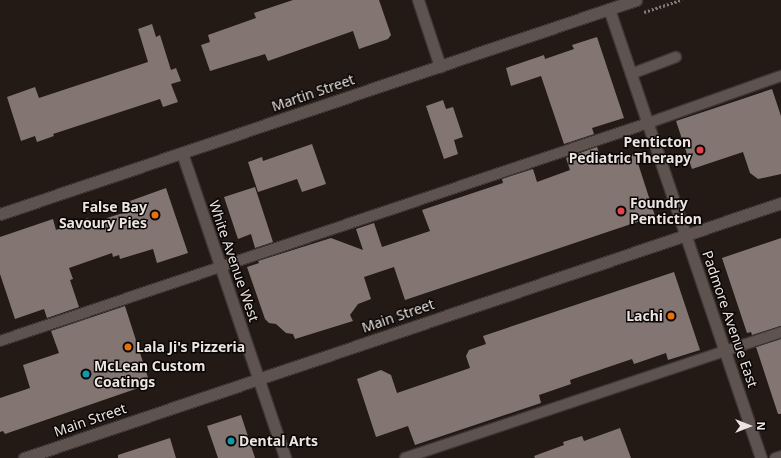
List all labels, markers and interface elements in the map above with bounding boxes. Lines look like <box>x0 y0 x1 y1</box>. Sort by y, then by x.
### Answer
street label: Martin Street <box>269 71 357 115</box>
place label: Penticton Pediatric Therapy <box>569 134 691 166</box>
marker: Penticton Pediatric Therapy <box>694 144 706 156</box>
place label: Foundry Pentiction <box>630 195 702 228</box>
street label: White Avenue West <box>205 198 263 324</box>
place label: False Bay Savoury Pies <box>59 199 147 232</box>
marker: Foundry Pentiction <box>615 205 627 217</box>
marker: False Bay Savoury Pies <box>150 210 160 220</box>
street label: Padmore Avenue East <box>699 248 761 390</box>
street label: Main Street <box>360 296 436 336</box>
place label: Lachi <box>626 308 663 324</box>
marker: Lachi <box>666 311 676 321</box>
place label: Lala Ji's Pizzeria <box>136 339 245 355</box>
marker: Lala Ji's Pizzeria <box>123 342 133 352</box>
place label: McLean Custom Coatings <box>94 358 205 390</box>
marker: McLean Custom Coatings <box>81 369 91 379</box>
street label: Main Street <box>52 400 128 440</box>
north arrow <box>729 406 769 446</box>
text: N <box>754 422 769 430</box>
place label: Dental Arts <box>239 433 318 449</box>
marker: Dental Arts <box>226 436 236 446</box>

